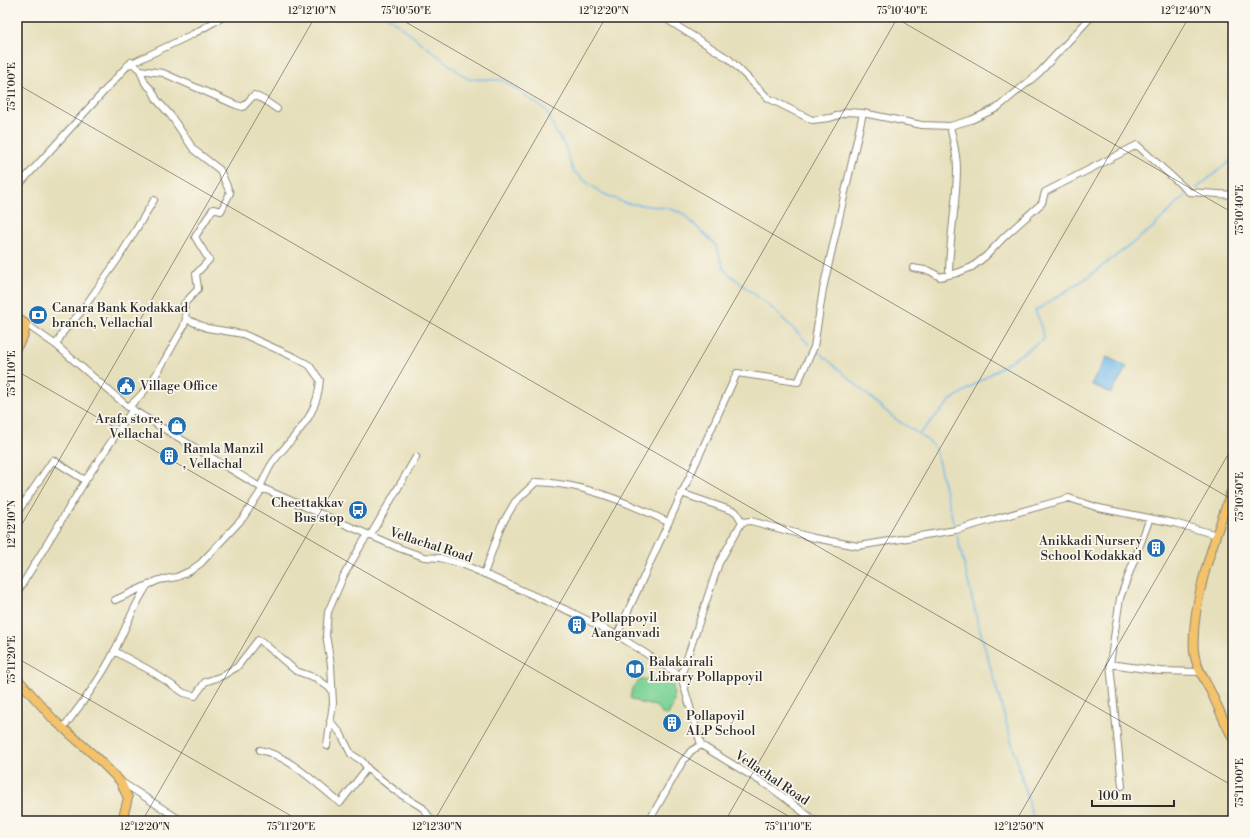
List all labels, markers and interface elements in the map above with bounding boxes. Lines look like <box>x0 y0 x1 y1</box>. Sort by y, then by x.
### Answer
text: 12°12'10"N <box>288 5 337 17</box>
text: 75°10'50"E <box>381 5 431 17</box>
text: 12°12'20"N <box>579 5 630 17</box>
text: 75°10'40"E <box>877 5 927 17</box>
text: 12°12'40"N <box>1161 5 1212 17</box>
text: 75°11'00"E <box>6 62 18 112</box>
text: 75°10'40"E <box>1234 185 1246 235</box>
place label: Canara Bank Kodakkad branch, Vellachal <box>52 300 189 331</box>
bank icon: Canara Bank Kodakkad branch, Vellachal <box>27 304 49 326</box>
text: 75°11'10"E <box>6 351 18 397</box>
public building icon: Village Office <box>115 375 137 397</box>
place label: Village Office <box>139 378 218 394</box>
place label: Arafa store, Vellachal <box>94 411 163 442</box>
shop icon: Arafa store, Vellachal <box>166 415 188 437</box>
place label: Ramla Manzil , Vellachal <box>183 441 264 472</box>
building icon: Ramla Manzil , Vellachal <box>158 445 180 467</box>
text: 75°10'50"E <box>1234 472 1246 522</box>
place label: Cheettakkav Bus stop <box>271 495 345 526</box>
text: 12°12'10"N <box>6 499 18 548</box>
bus stop icon: Cheettakkav Bus stop <box>347 499 369 521</box>
street label: Vellachal Road <box>386 524 475 566</box>
place label: Anikkadi Nursery School Kodakkad <box>1038 533 1143 564</box>
building icon: Anikkadi Nursery School Kodakkad <box>1145 537 1167 559</box>
place label: Pollappoyil Aanganvadi <box>590 610 660 641</box>
building icon: Pollappoyil Aanganvadi <box>566 614 588 636</box>
text: 75°11'20"E <box>6 636 18 684</box>
place label: Balakairali Library Pollappoyil <box>648 654 763 685</box>
library icon: Balakairali Library Pollappoyil <box>624 658 646 680</box>
place label: Pollapoyil ALP School <box>685 708 755 739</box>
building icon: Pollapoyil ALP School <box>661 712 683 734</box>
street label: Vellachal Road <box>731 747 813 809</box>
text: 75°11'00"E <box>1234 758 1246 808</box>
scale bar <box>1092 782 1174 808</box>
text: 100 m <box>1098 789 1132 804</box>
text: 12°12'20"N <box>120 821 171 833</box>
text: 75°11'20"E <box>267 821 315 833</box>
text: 12°12'30"N <box>412 821 462 833</box>
text: 75°11'10"E <box>765 821 811 833</box>
text: 12°12'50"N <box>994 821 1044 833</box>

